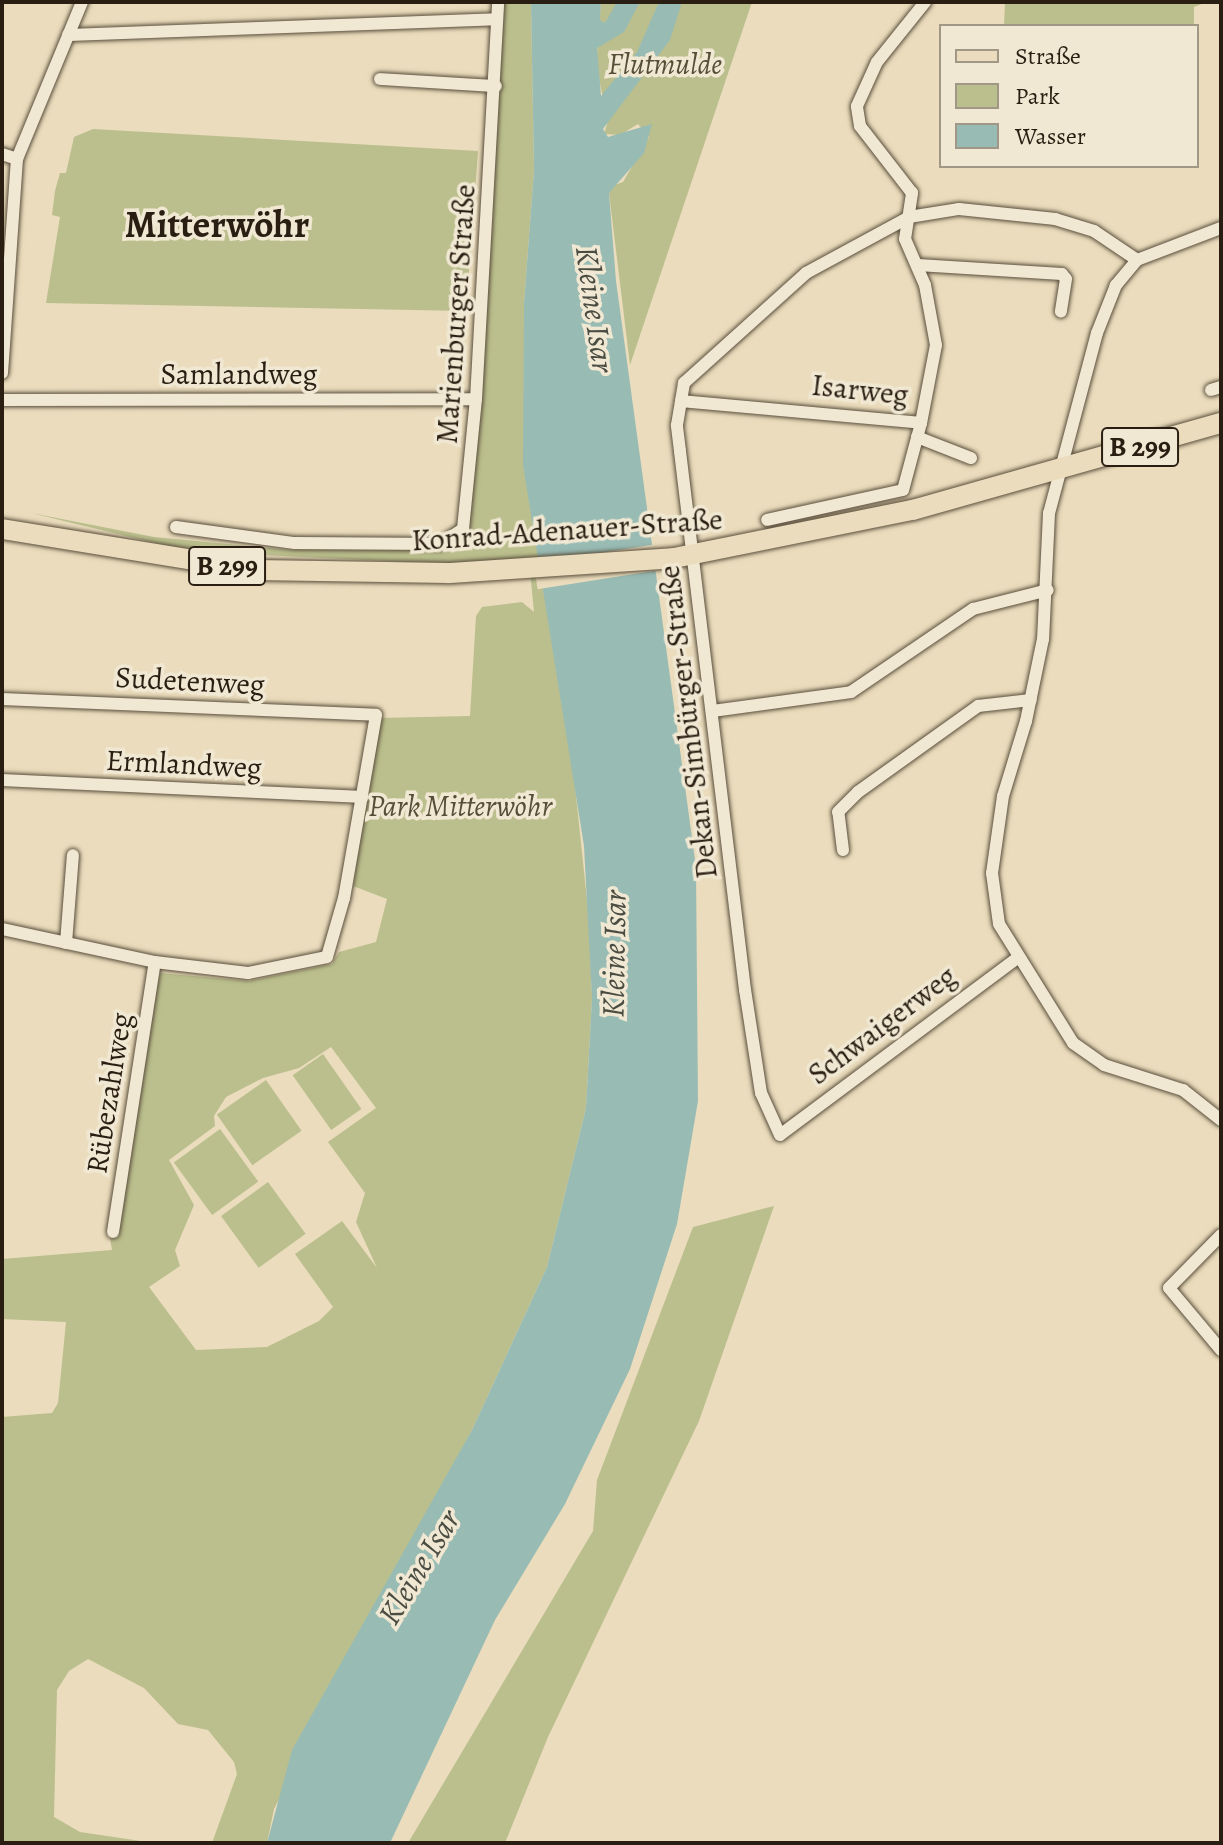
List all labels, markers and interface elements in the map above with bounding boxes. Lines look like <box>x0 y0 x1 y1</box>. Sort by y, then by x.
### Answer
legend <box>939 24 1199 168</box>
text: Straße <box>1015 40 1081 72</box>
park label: Flutmulde <box>608 46 722 82</box>
text: Park <box>1015 80 1060 112</box>
text: Wasser <box>1015 120 1086 152</box>
street label: Marienburger Straße <box>429 183 483 445</box>
district label: Mitterwöhr <box>125 202 309 248</box>
water label: Kleine Isar <box>567 243 623 375</box>
street label: Samlandweg <box>161 356 317 392</box>
street label: Isarweg <box>810 367 910 413</box>
road number: B 299 <box>1100 423 1180 471</box>
street label: Konrad-Adenauer-Straße <box>410 501 724 559</box>
road number: B 299 <box>187 542 267 590</box>
street label: Dekan-Simbürger-Straße <box>651 563 725 881</box>
street label: Sudetenweg <box>114 659 266 703</box>
street label: Ermlandweg <box>105 742 263 786</box>
park label: Park Mitterwöhr <box>368 788 552 824</box>
water label: Kleine Isar <box>594 890 634 1018</box>
street label: Schwaigerweg <box>801 958 963 1092</box>
street label: Rübezahlweg <box>79 1010 139 1176</box>
water label: Kleine Isar <box>370 1503 468 1631</box>

